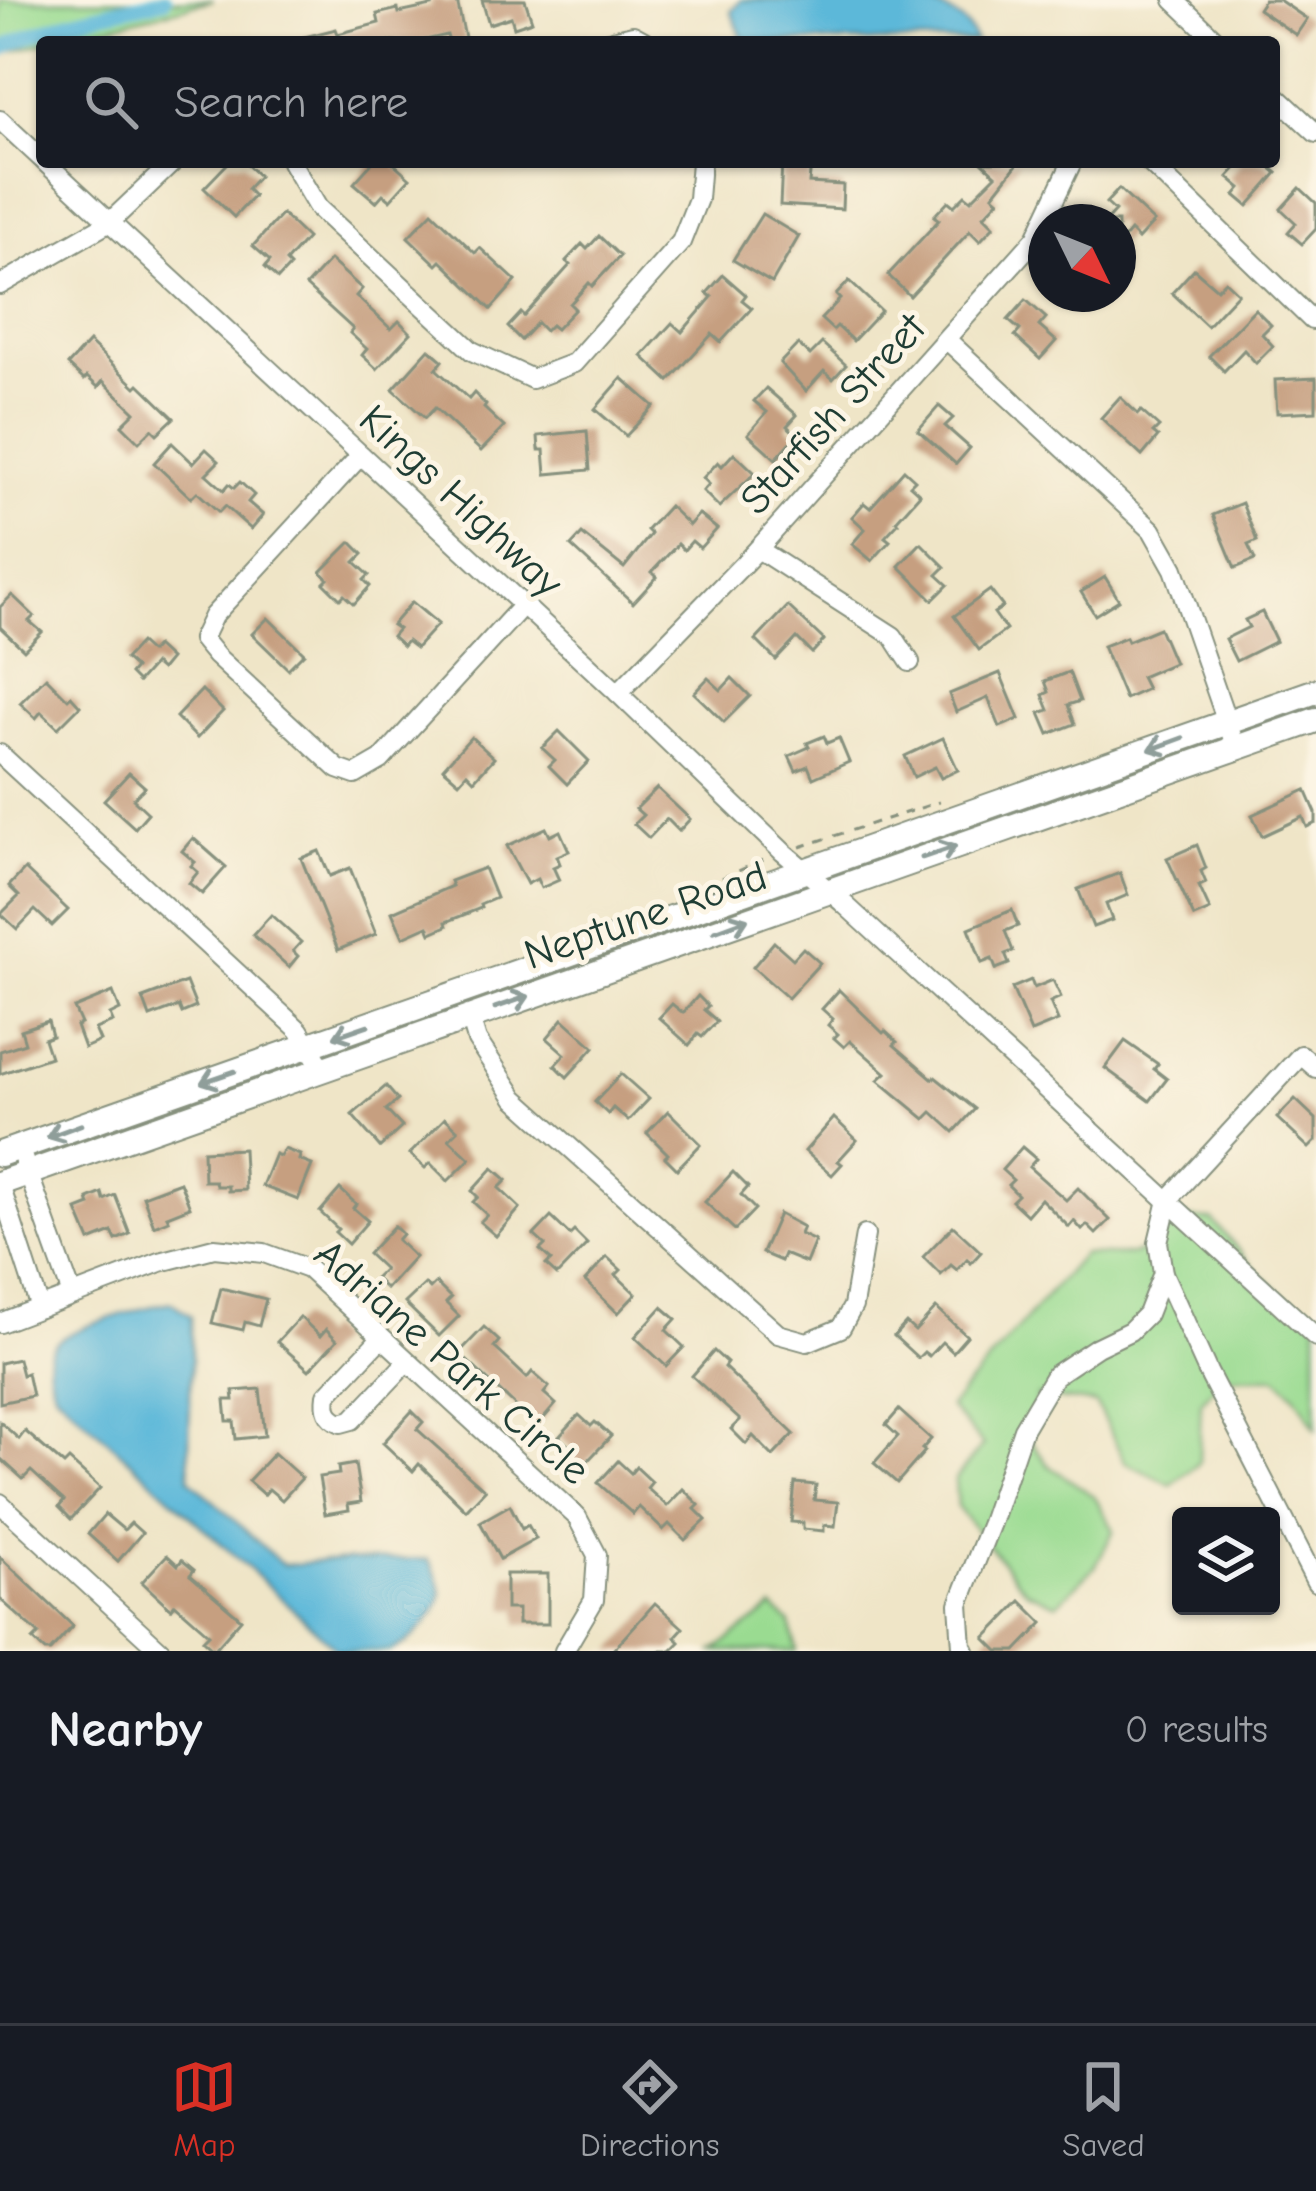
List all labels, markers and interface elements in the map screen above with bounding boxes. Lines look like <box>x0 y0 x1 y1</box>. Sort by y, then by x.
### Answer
search box <box>36 36 1280 168</box>
icon: search <box>78 69 144 135</box>
text: Search here <box>174 76 408 128</box>
north arrow <box>1028 204 1136 312</box>
street label: Starfish Street <box>730 302 937 524</box>
street label: Kings Highway <box>349 395 573 608</box>
one-way arrow <box>1148 735 1185 756</box>
one-way arrow <box>920 840 957 861</box>
street label: Neptune Road <box>518 851 773 980</box>
one-way arrow <box>712 912 749 934</box>
one-way arrow <box>493 990 530 1011</box>
one-way arrow <box>333 1022 370 1043</box>
one-way arrow <box>200 1068 237 1089</box>
one-way arrow <box>46 1122 83 1143</box>
street label: Adriane Park Circle <box>304 1229 600 1495</box>
map controls <box>1172 1507 1280 1615</box>
button: layers <box>1172 1507 1280 1615</box>
text: Nearby <box>48 1700 202 1759</box>
text: 0 results <box>1125 1707 1268 1752</box>
tab: Map <box>171 2054 237 2164</box>
tab: Directions <box>580 2054 720 2164</box>
tab: Saved <box>1062 2054 1145 2164</box>

